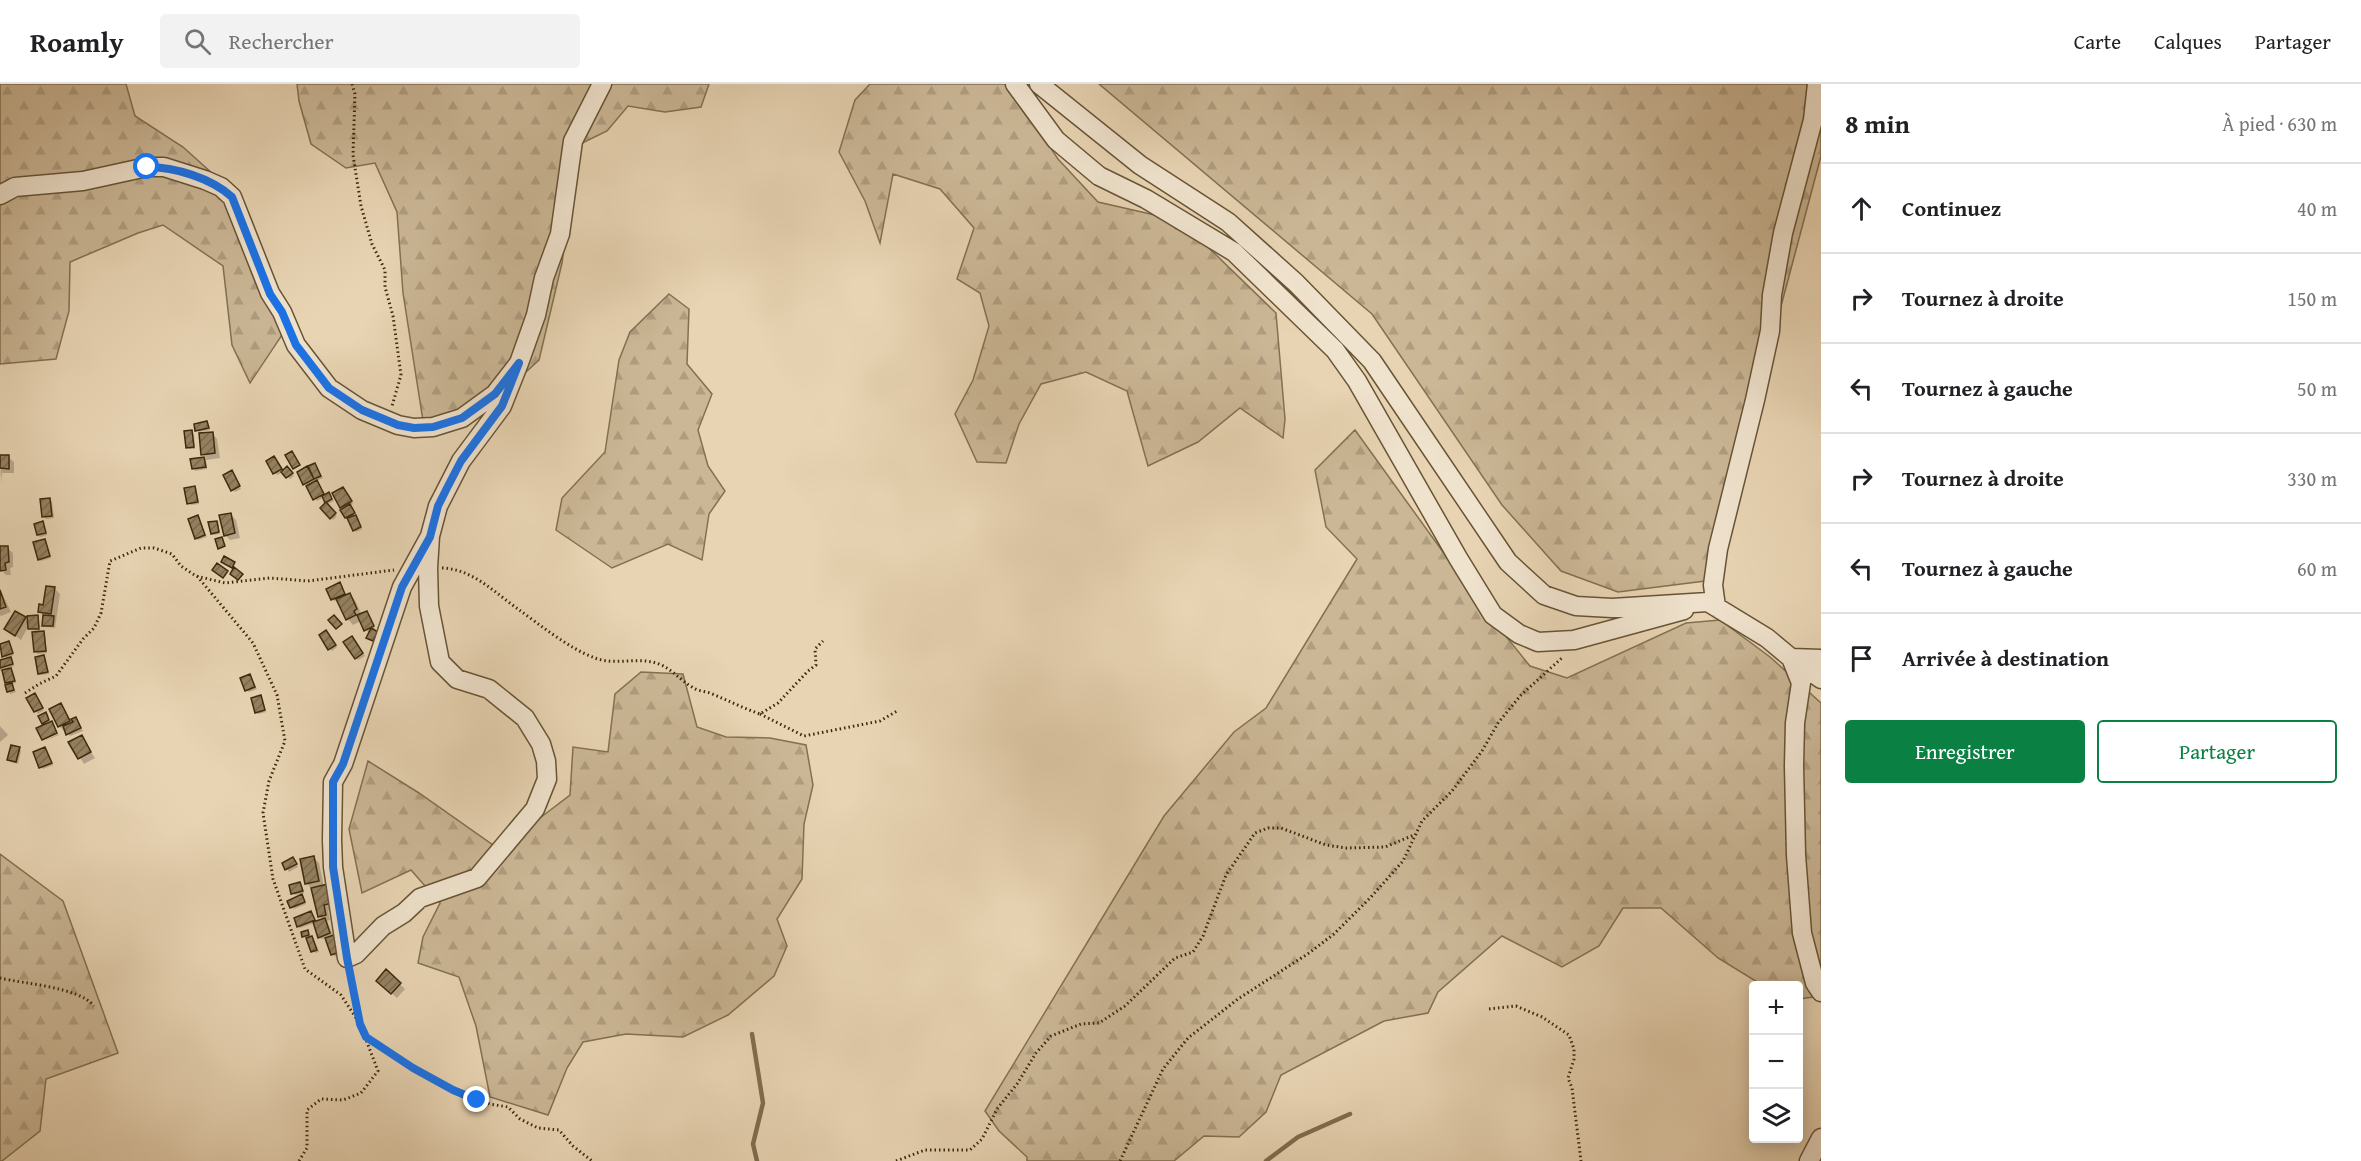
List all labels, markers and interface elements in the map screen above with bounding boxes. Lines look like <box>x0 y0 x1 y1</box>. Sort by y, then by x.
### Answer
search box <box>160 14 580 68</box>
text: Roamly <box>30 21 124 62</box>
icon: search <box>181 25 214 58</box>
text: Rechercher <box>229 25 334 57</box>
text: Carte <box>2074 26 2121 57</box>
text: Calques <box>2154 26 2222 57</box>
text: Partager <box>2255 26 2331 57</box>
text: 8 min <box>1845 104 1910 143</box>
text: À pied · 630 m <box>2222 109 2337 138</box>
route start <box>133 153 159 179</box>
icon: ahead <box>1845 192 1878 225</box>
text: Continuez <box>1902 192 2001 224</box>
text: 40 m <box>2297 194 2337 223</box>
icon: right <box>1845 282 1878 315</box>
text: Tournez à droite <box>1902 282 2064 314</box>
text: 150 m <box>2287 284 2337 313</box>
icon: left <box>1845 372 1878 405</box>
text: Tournez à gauche <box>1902 372 2073 404</box>
text: 50 m <box>2297 374 2337 403</box>
icon: right <box>1845 462 1878 495</box>
text: Tournez à droite <box>1902 462 2064 494</box>
text: 330 m <box>2287 464 2337 493</box>
icon: left <box>1845 552 1878 585</box>
text: Tournez à gauche <box>1902 552 2073 584</box>
text: 60 m <box>2297 554 2337 583</box>
icon: arrive <box>1845 642 1878 675</box>
text: Arrivée à destination <box>1902 642 2109 674</box>
button: Enregistrer <box>1845 720 2085 783</box>
button: Partager <box>2097 720 2337 783</box>
map controls <box>1749 981 1803 1143</box>
button: + <box>1749 981 1803 1035</box>
button: − <box>1749 1035 1803 1089</box>
route end <box>463 1086 489 1112</box>
button: layers <box>1749 1089 1803 1143</box>

